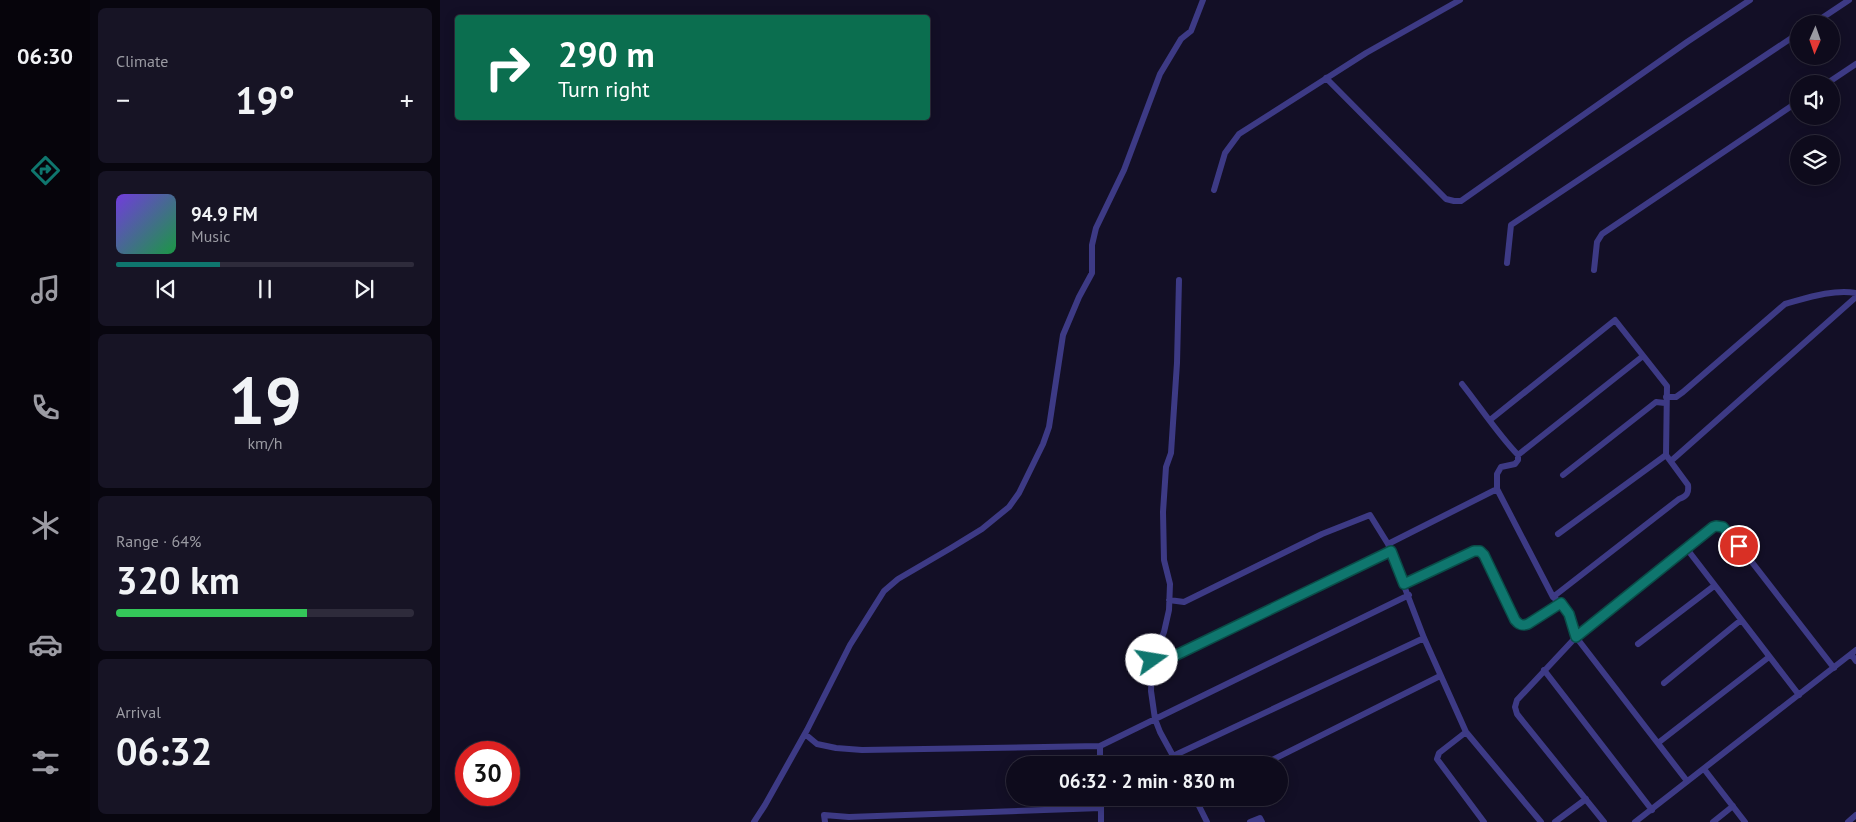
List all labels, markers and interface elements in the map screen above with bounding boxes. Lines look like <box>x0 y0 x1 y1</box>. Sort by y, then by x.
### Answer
north arrow <box>1790 15 1840 65</box>
map controls <box>1790 15 1840 185</box>
text: 290 m <box>558 31 655 77</box>
icon: right <box>475 35 540 100</box>
text: 06:30 <box>17 42 73 70</box>
text: Climate <box>116 51 168 71</box>
text: 19° <box>235 75 295 124</box>
text: Turn right <box>558 75 650 103</box>
button: sound <box>1790 75 1840 125</box>
text: − <box>116 81 130 118</box>
text: + <box>400 81 414 118</box>
button: layers <box>1790 135 1840 185</box>
icon: directions <box>28 153 63 188</box>
text: 94.9 FM <box>191 202 258 226</box>
text: Music <box>191 226 231 246</box>
icon: music <box>28 272 63 307</box>
icon: previous <box>152 275 180 303</box>
icon: pause <box>251 275 279 303</box>
icon: next <box>350 275 378 303</box>
text: 19 <box>228 358 302 442</box>
icon: phone <box>28 390 63 425</box>
text: km/h <box>247 433 283 453</box>
icon: climate <box>28 508 63 543</box>
pin <box>1718 525 1760 567</box>
text: Range · 64% <box>116 531 201 551</box>
icon: arrive <box>1725 532 1753 560</box>
text: 320 km <box>116 555 240 604</box>
icon: car <box>28 627 63 662</box>
position arrow <box>1125 633 1177 685</box>
text: Arrival <box>116 702 161 722</box>
text: 06:32 <box>116 726 212 775</box>
speed limit sign: 30 <box>455 741 520 806</box>
icon: filters <box>28 745 63 780</box>
text: 06:32 · 2 min · 830 m <box>1059 769 1235 793</box>

